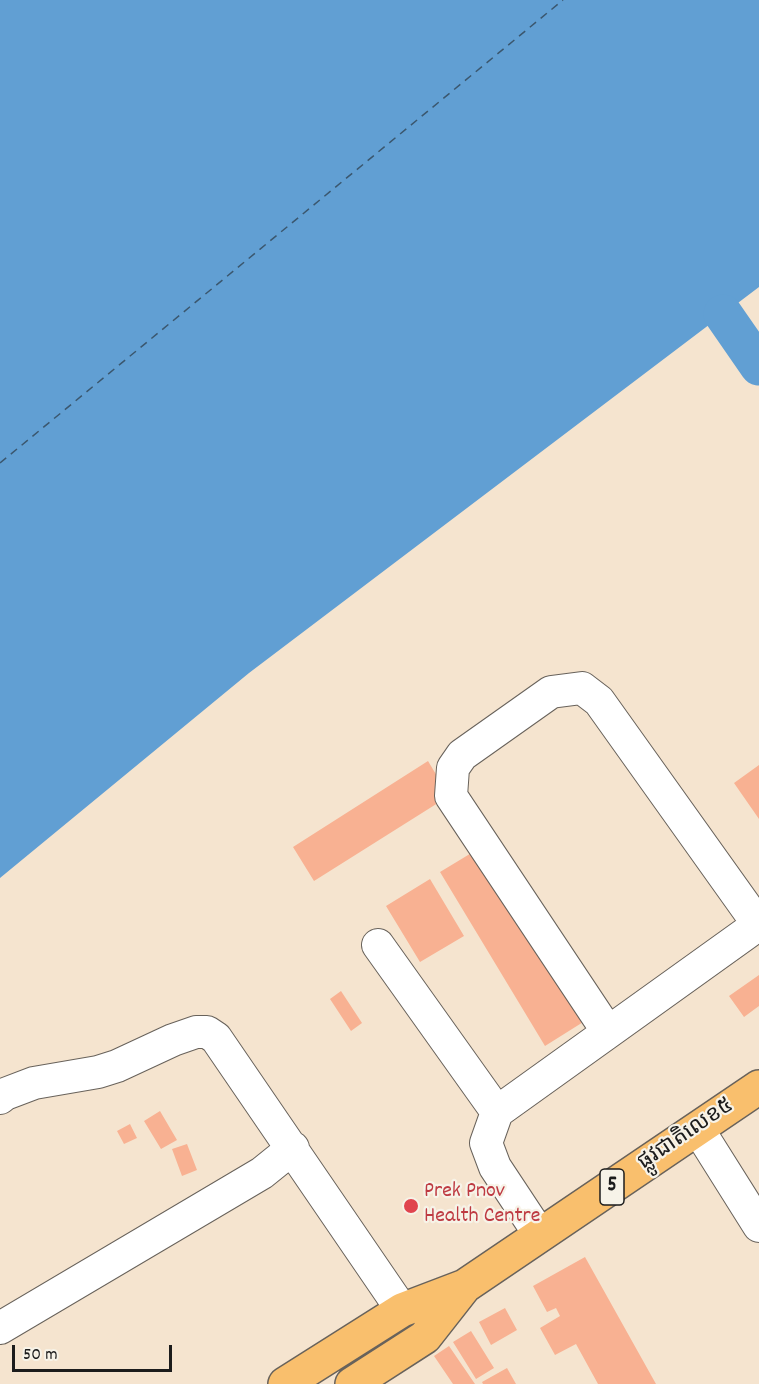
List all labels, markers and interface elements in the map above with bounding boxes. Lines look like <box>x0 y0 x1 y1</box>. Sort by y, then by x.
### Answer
street label: ផ្លូវជាតិលេខ៥ <box>634 1094 740 1178</box>
road number: 5 <box>600 1169 624 1205</box>
place label: Prek Pnov Health Centre <box>424 1180 540 1232</box>
marker: Prek Pnov Health Centre <box>402 1197 420 1215</box>
scale bar <box>15 1333 176 1371</box>
text: 50 m <box>23 1343 58 1368</box>

